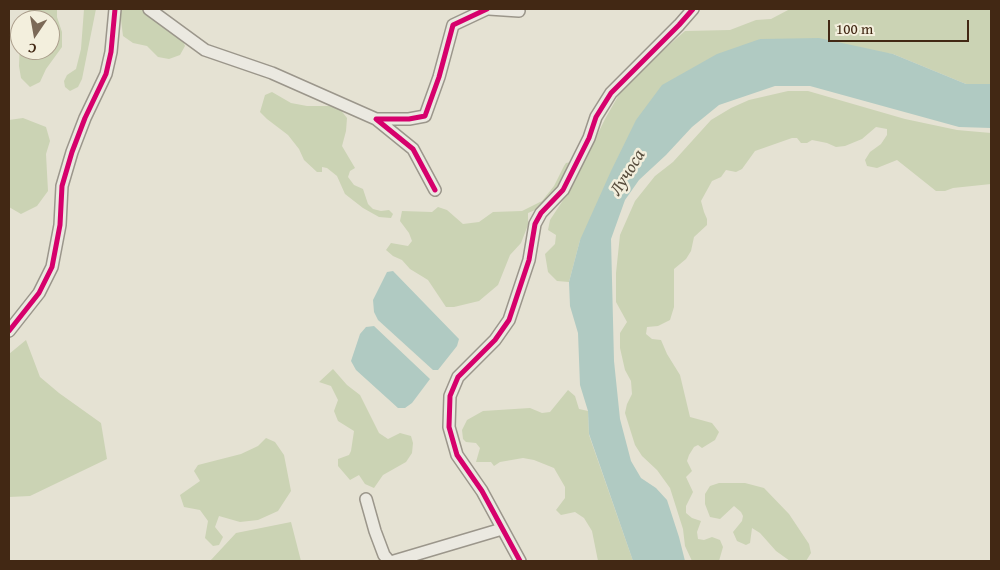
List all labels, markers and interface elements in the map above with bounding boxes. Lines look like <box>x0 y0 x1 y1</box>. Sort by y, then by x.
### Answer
north arrow <box>10 10 60 60</box>
scale bar <box>830 10 971 42</box>
text: 100 m <box>836 18 873 39</box>
text: С <box>26 38 38 59</box>
water label: Лучоса <box>605 146 651 200</box>

